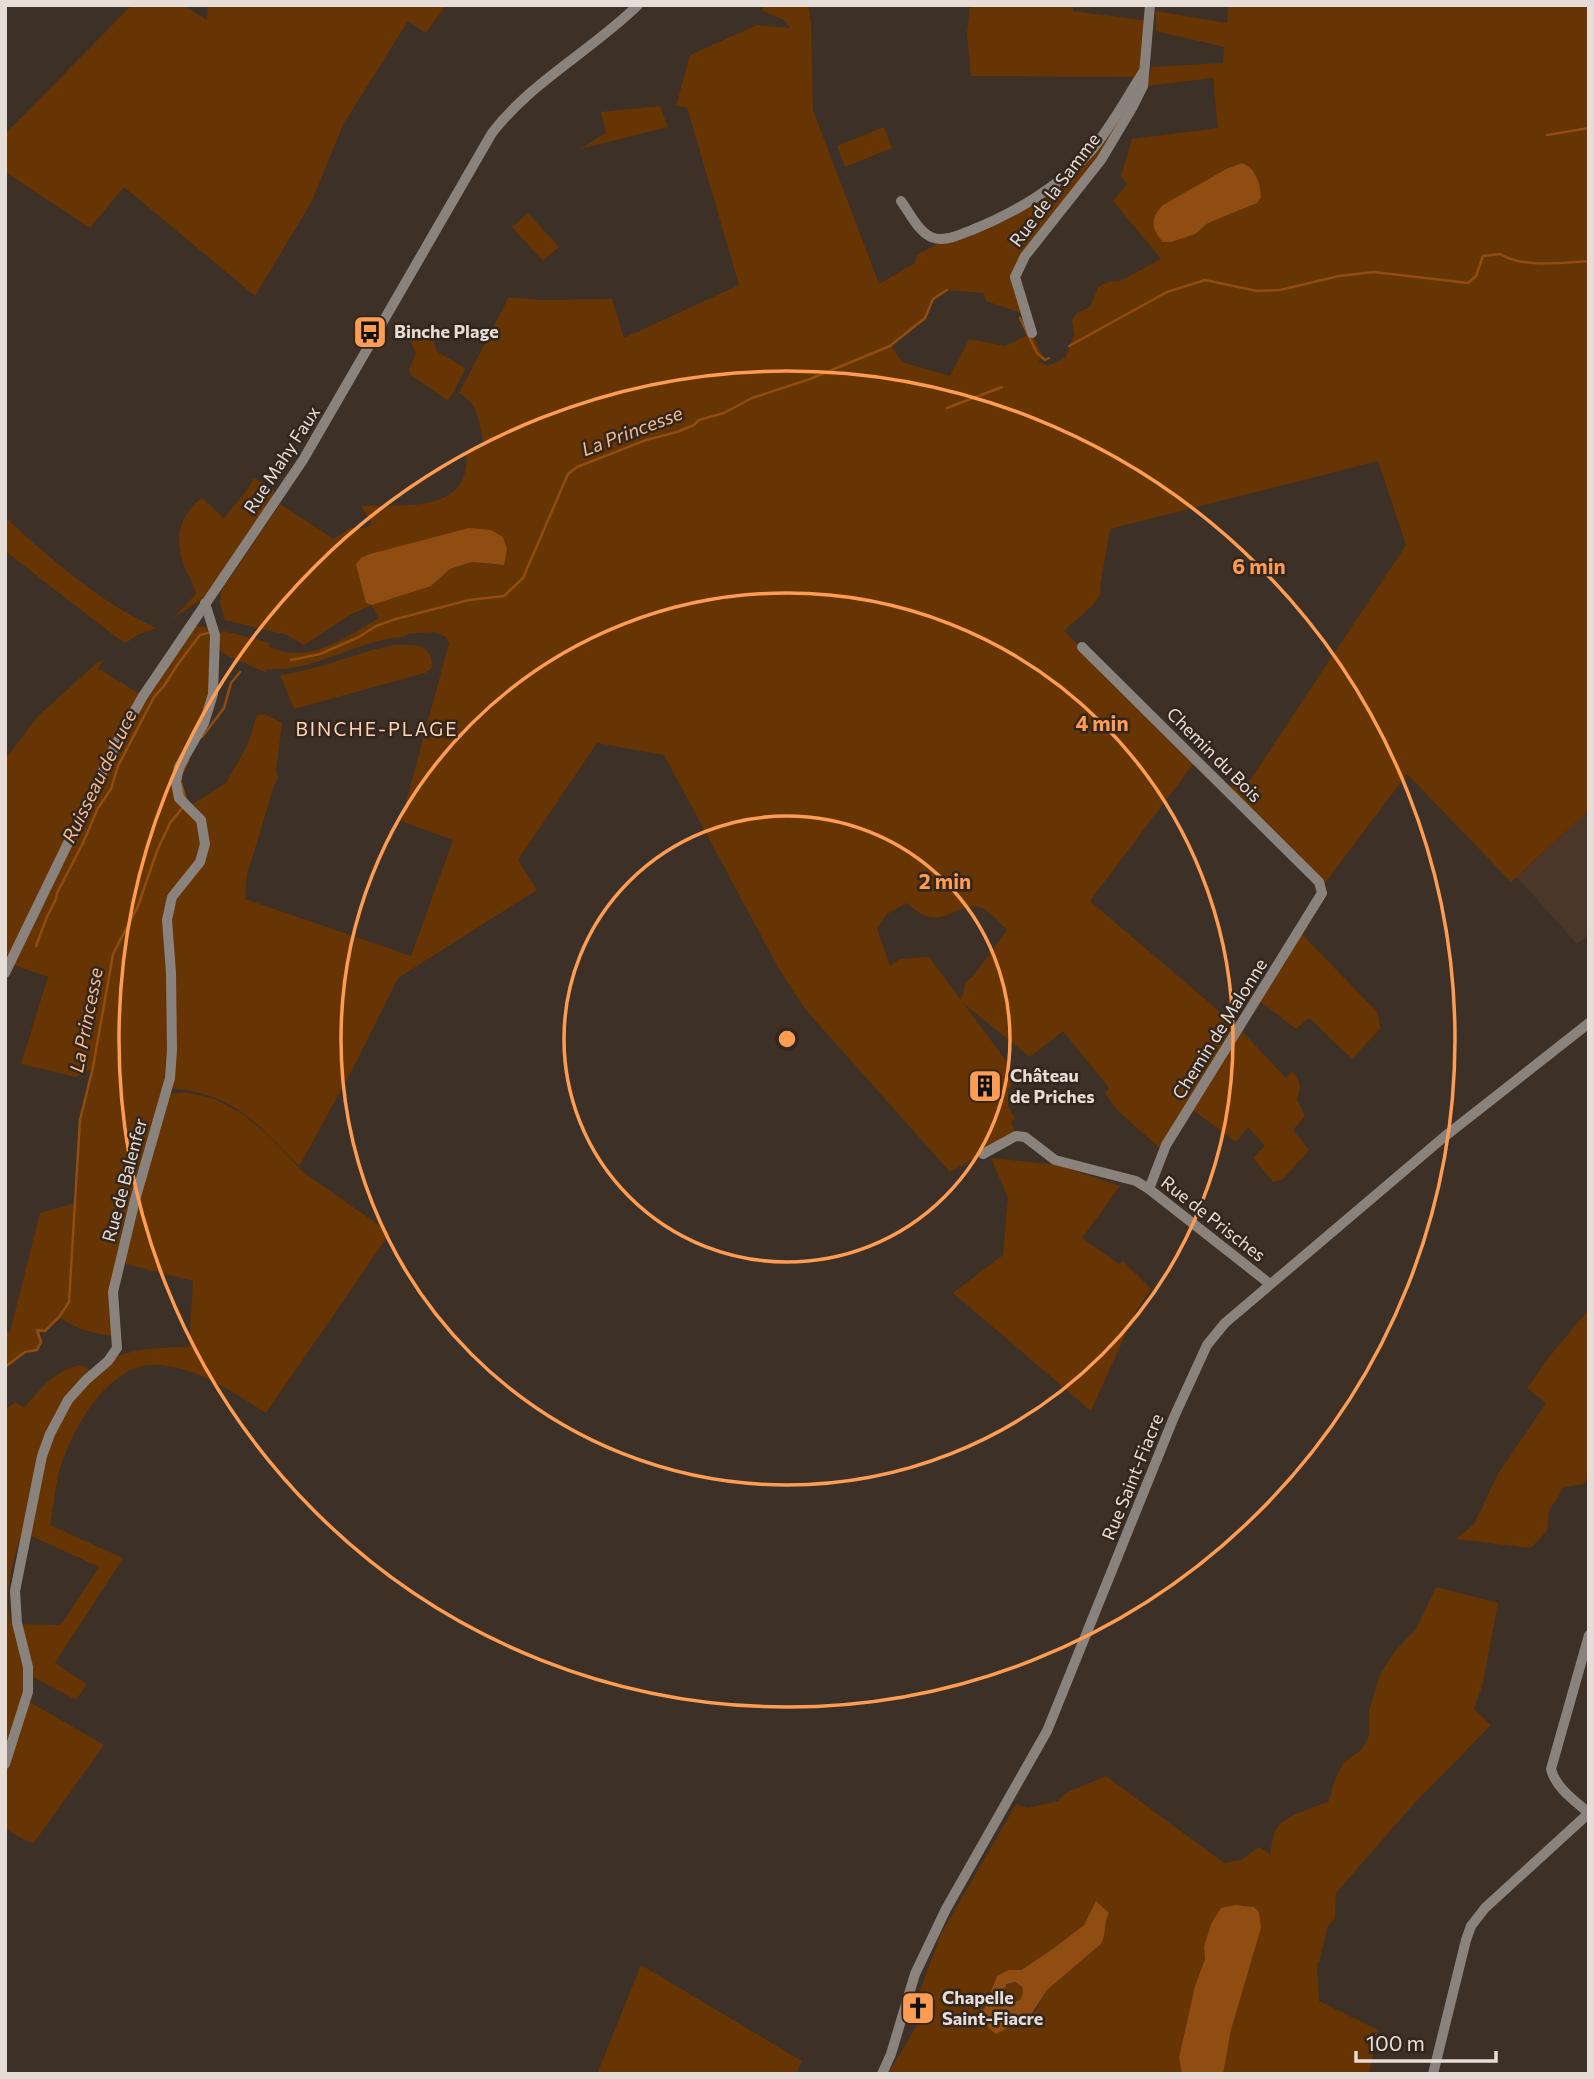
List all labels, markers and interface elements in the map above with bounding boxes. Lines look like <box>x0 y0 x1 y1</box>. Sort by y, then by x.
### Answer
street label: Rue de la Samme <box>1004 128 1104 251</box>
bus stop icon: Binche Plage <box>351 313 389 351</box>
place label: Binche Plage <box>394 320 499 342</box>
street label: Rue Mahy Faux <box>238 401 324 517</box>
water label: La Princesse <box>578 401 686 460</box>
text: 6 min <box>1232 553 1286 578</box>
street label: Chemin du Bois <box>1163 702 1267 806</box>
water label: Ruisseau de Luce <box>56 706 141 846</box>
text: 4 min <box>1075 710 1129 735</box>
district label: BINCHE-PLAGE <box>295 717 459 740</box>
text: 2 min <box>919 868 971 893</box>
street label: Chemin de Malonne <box>1167 954 1271 1103</box>
water label: La Princesse <box>64 965 107 1074</box>
centre of rings <box>775 1027 799 1051</box>
place label: Château de Priches <box>1010 1064 1095 1107</box>
building icon: Château de Priches <box>966 1067 1004 1105</box>
street label: Rue de Balenfer <box>97 1116 151 1244</box>
street label: Rue de Prisches <box>1157 1171 1270 1266</box>
street label: Rue Saint-Fiacre <box>1097 1410 1167 1543</box>
place label: Chapelle Saint-Fiacre <box>942 1986 1043 2029</box>
church icon: Chapelle Saint-Fiacre <box>899 1989 937 2027</box>
scale bar <box>1356 2020 1496 2064</box>
text: 100 m <box>1366 2030 1425 2055</box>

